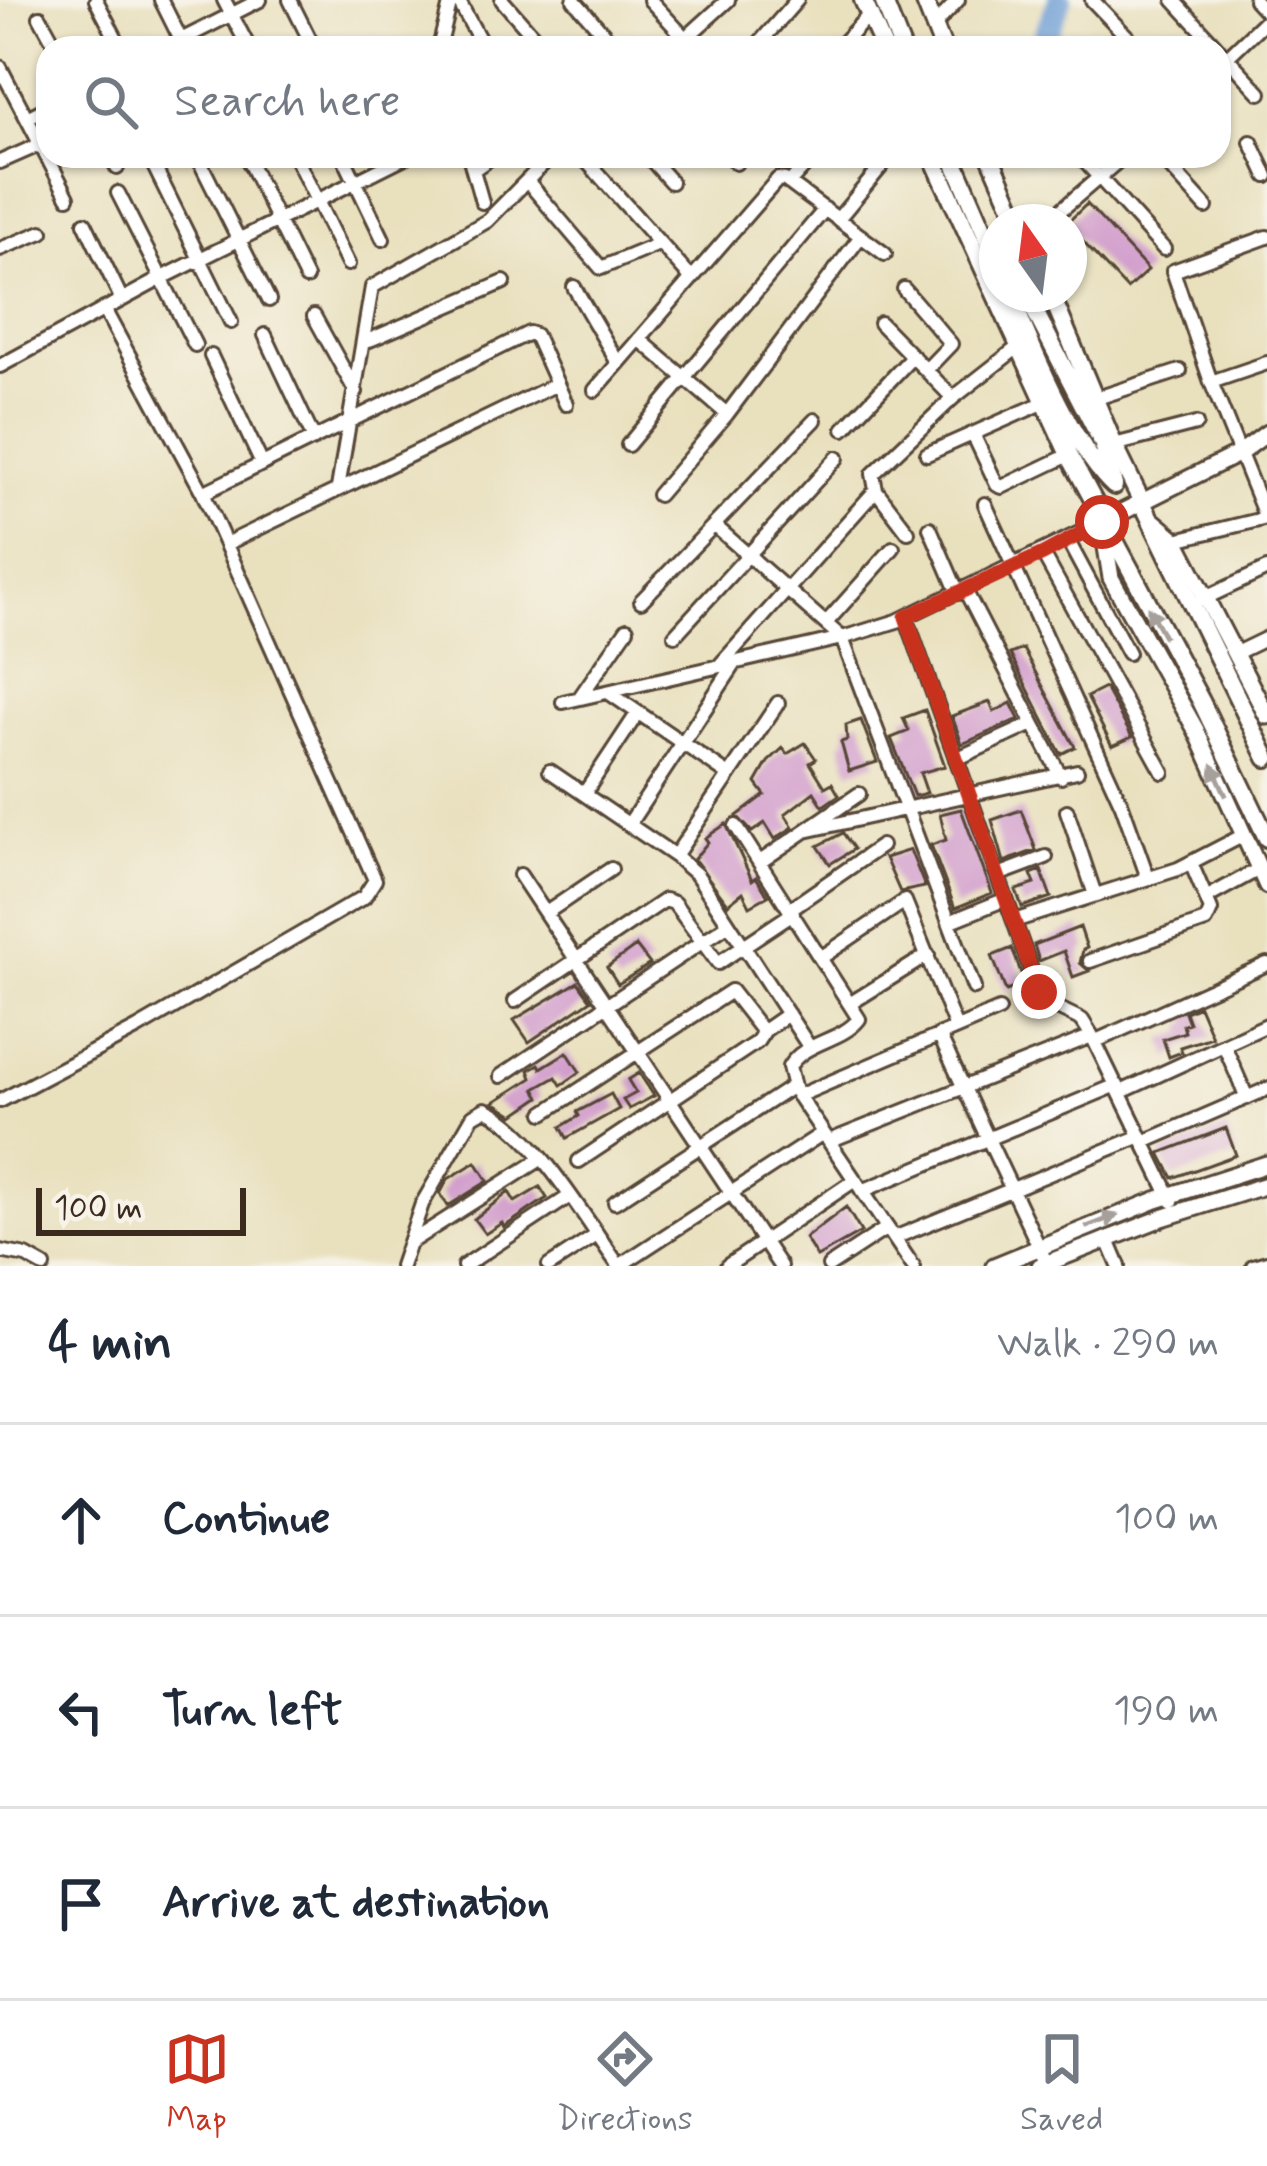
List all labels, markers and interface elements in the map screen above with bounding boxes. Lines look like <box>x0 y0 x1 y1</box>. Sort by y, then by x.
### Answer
search box <box>36 36 1231 168</box>
icon: search <box>78 69 144 135</box>
text: Search here <box>174 73 401 132</box>
north arrow <box>979 204 1087 312</box>
route start <box>1075 495 1129 549</box>
one-way arrow <box>1147 605 1168 638</box>
one-way arrow <box>1208 762 1228 797</box>
route end <box>1012 965 1066 1019</box>
scale bar <box>36 1182 246 1235</box>
text: 100 m <box>54 1187 143 1231</box>
one-way arrow <box>1084 1211 1120 1230</box>
text: 4 min <box>48 1311 172 1377</box>
text: Walk · 290 m <box>997 1319 1219 1370</box>
icon: ahead <box>48 1487 114 1553</box>
text: Continue <box>162 1490 330 1549</box>
text: 100 m <box>1114 1494 1219 1545</box>
icon: left <box>48 1679 114 1745</box>
text: Turn left <box>162 1682 342 1741</box>
text: 190 m <box>1113 1686 1219 1737</box>
icon: arrive <box>48 1871 114 1937</box>
text: Arrive at destination <box>162 1874 550 1933</box>
tab: Map <box>164 2026 230 2142</box>
tab: Directions <box>557 2026 693 2142</box>
tab: Saved <box>1020 2026 1103 2142</box>

